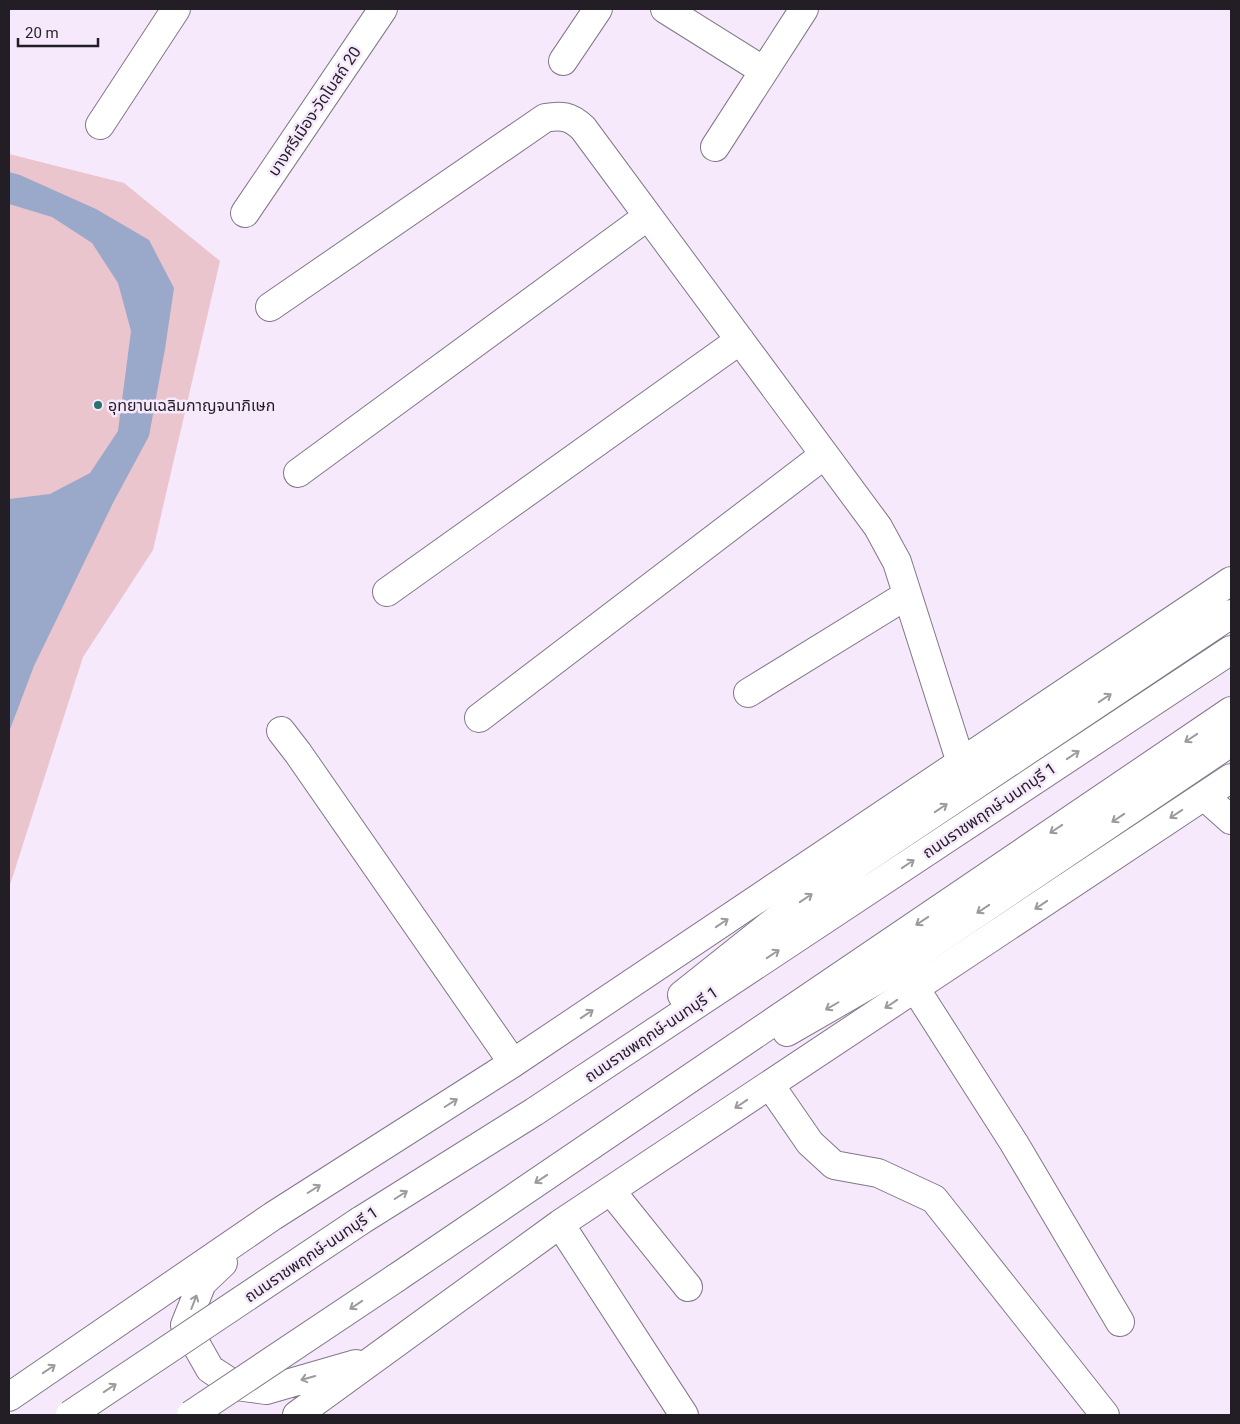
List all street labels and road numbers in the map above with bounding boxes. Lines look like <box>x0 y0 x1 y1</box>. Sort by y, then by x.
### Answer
street label: บางศรีเมือง-วัดโบสถ์ 20 <box>264 43 365 180</box>
street label: ถนนราชพฤกษ์-นนทบุรี 1 <box>919 759 1060 862</box>
street label: ถนนราชพฤกษ์-นนทบุรี 1 <box>581 983 722 1086</box>
street label: ถนนราชพฤกษ์-นนทบุรี 1 <box>241 1203 382 1306</box>

